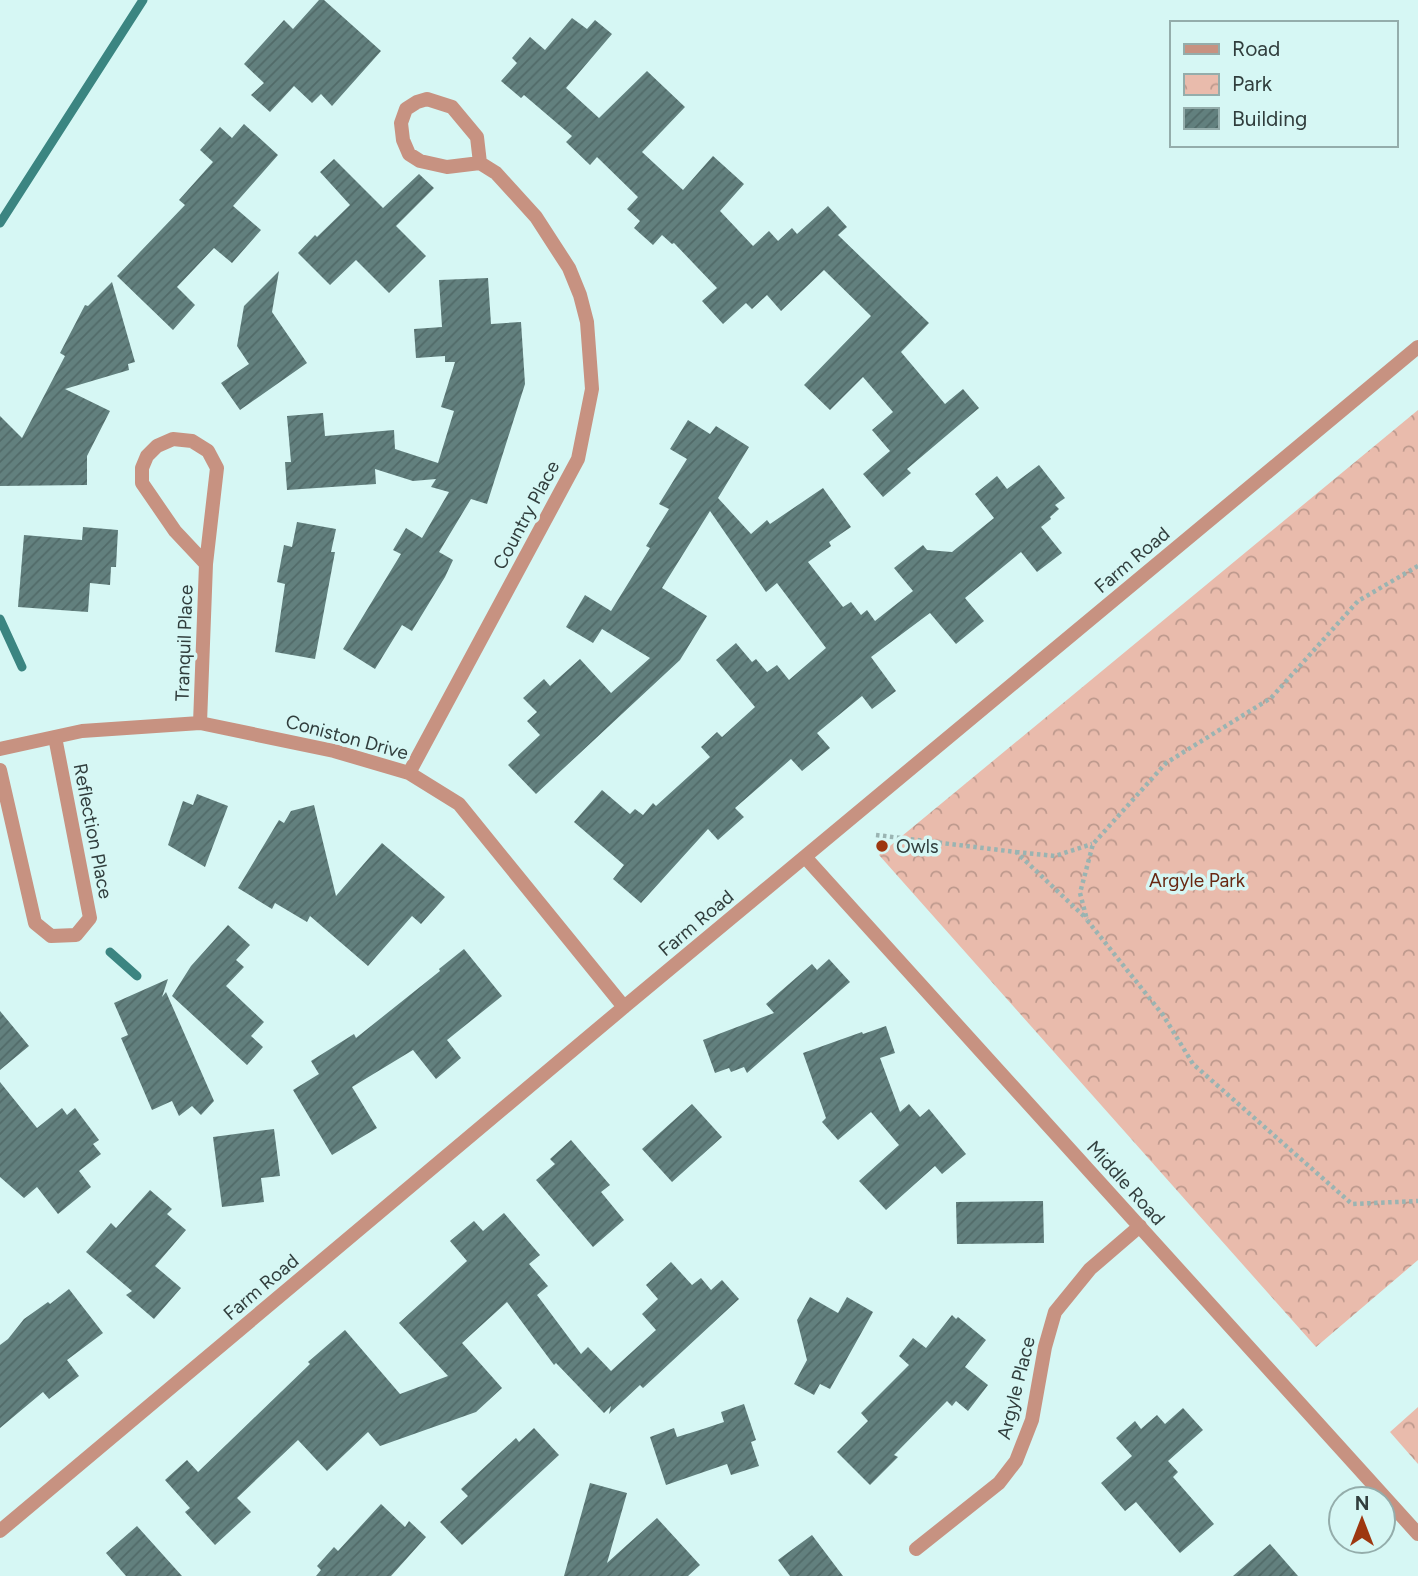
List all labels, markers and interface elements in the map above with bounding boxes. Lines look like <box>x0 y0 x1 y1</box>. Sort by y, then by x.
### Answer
legend <box>1170 21 1397 147</box>
text: Road <box>1232 36 1280 61</box>
text: Park <box>1232 71 1273 96</box>
text: Building <box>1232 106 1307 131</box>
street label: Country Place <box>488 457 564 573</box>
street label: Farm Road <box>1090 522 1174 598</box>
street label: Tranquil Place <box>170 584 198 702</box>
street label: Coniston Drive <box>283 710 411 764</box>
street label: Reflection Place <box>69 761 117 901</box>
place label: Owls <box>896 835 939 858</box>
marker: Owls <box>874 838 890 854</box>
park label: Argyle Park <box>1149 869 1246 892</box>
street label: Farm Road <box>654 885 738 961</box>
street label: Middle Road <box>1082 1136 1170 1230</box>
street label: Farm Road <box>219 1249 303 1325</box>
street label: Argyle Place <box>992 1334 1040 1442</box>
north arrow <box>1327 1485 1397 1555</box>
text: N <box>1355 1492 1369 1515</box>

